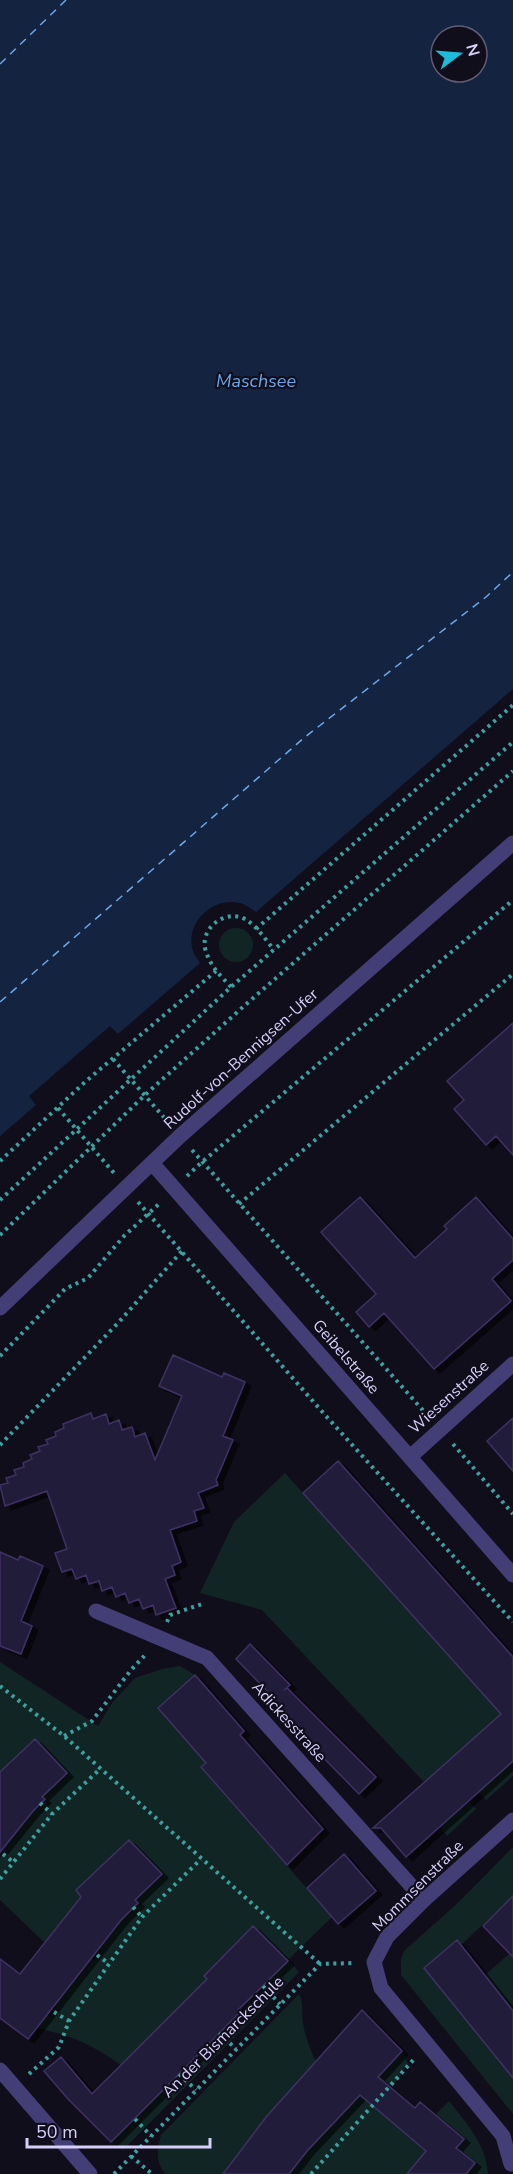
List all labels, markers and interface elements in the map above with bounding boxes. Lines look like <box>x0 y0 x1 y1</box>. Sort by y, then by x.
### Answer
north arrow <box>429 24 489 84</box>
text: N <box>460 41 485 59</box>
water label: Maschsee <box>216 369 296 393</box>
street label: Rudolf-von-Bennigsen-Ufer <box>159 983 323 1134</box>
street label: Geibelstraße <box>308 1315 384 1399</box>
street label: Wiesenstraße <box>404 1355 494 1439</box>
street label: Adickesstraße <box>247 1677 331 1767</box>
street label: Mommsenstraße <box>367 1835 469 1937</box>
street label: An der Bismarckschule <box>157 1971 289 2103</box>
scale bar <box>27 2111 210 2149</box>
text: 50 m <box>36 2120 78 2144</box>

